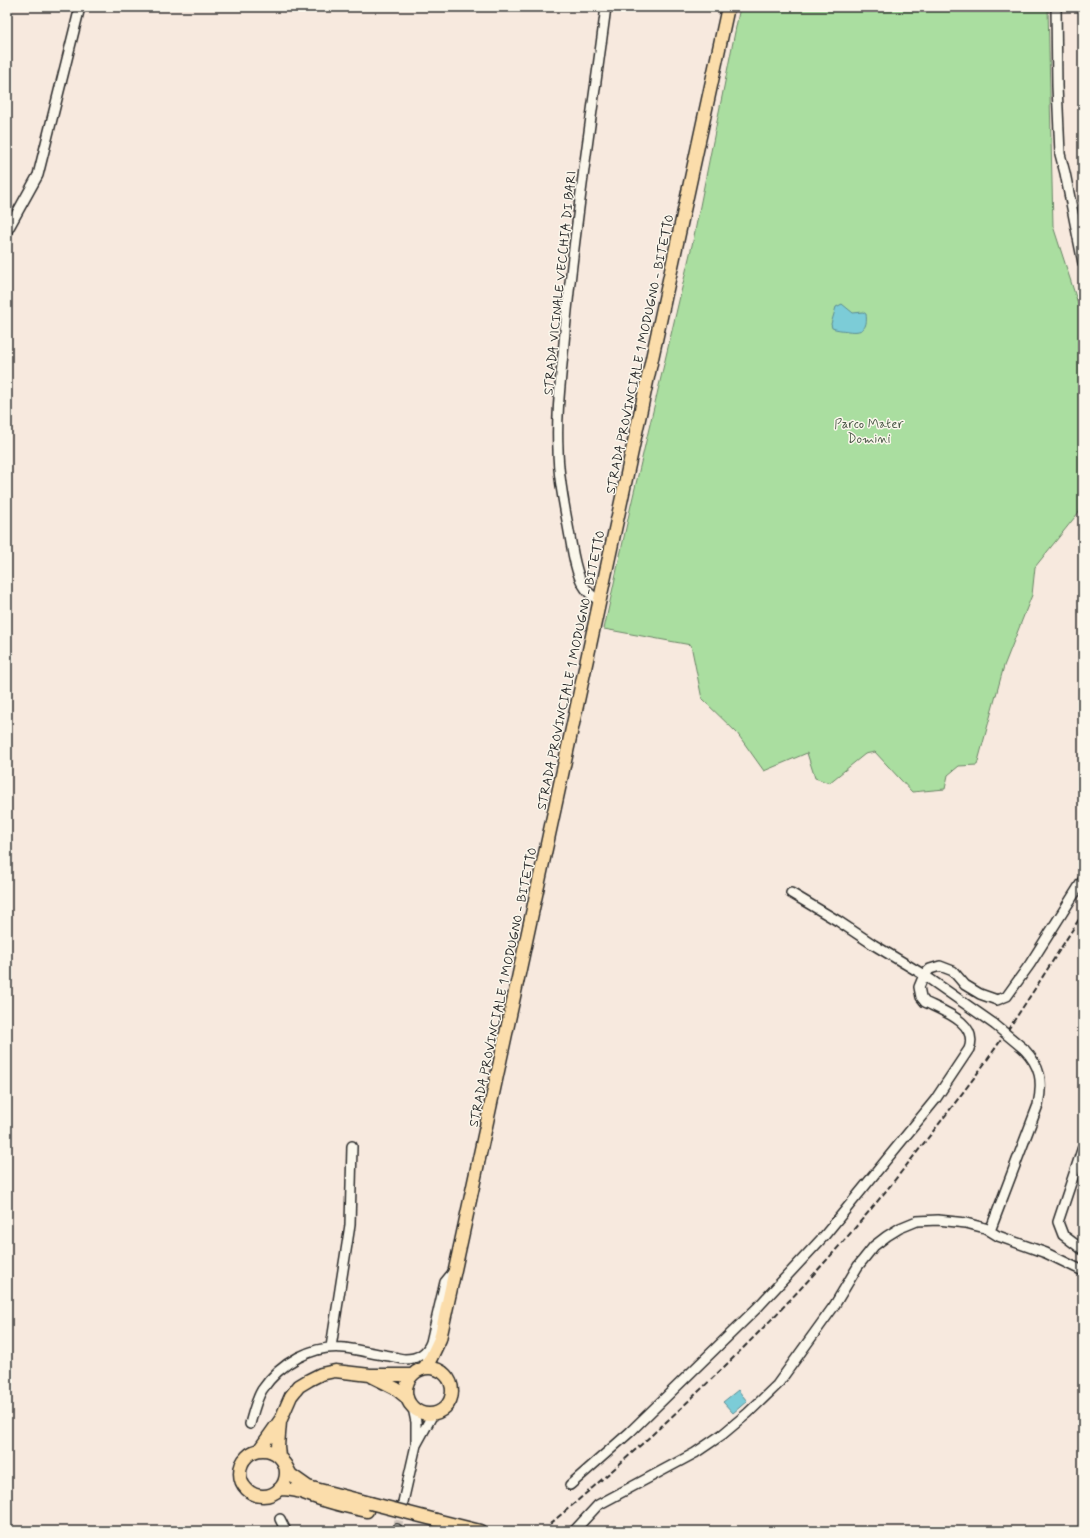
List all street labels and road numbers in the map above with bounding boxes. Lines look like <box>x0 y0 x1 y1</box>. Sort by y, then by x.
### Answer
street label: STRADA VICINALE VECCHIA DI BARI <box>540 170 581 396</box>
street label: STRADA PROVINCIALE 1 MODUGNO - BITETTO <box>602 213 678 496</box>
street label: STRADA PROVINCIALE 1 MODUGNO - BITETTO <box>533 529 609 812</box>
street label: STRADA PROVINCIALE 1 MODUGNO - BITETTO <box>465 846 541 1129</box>

